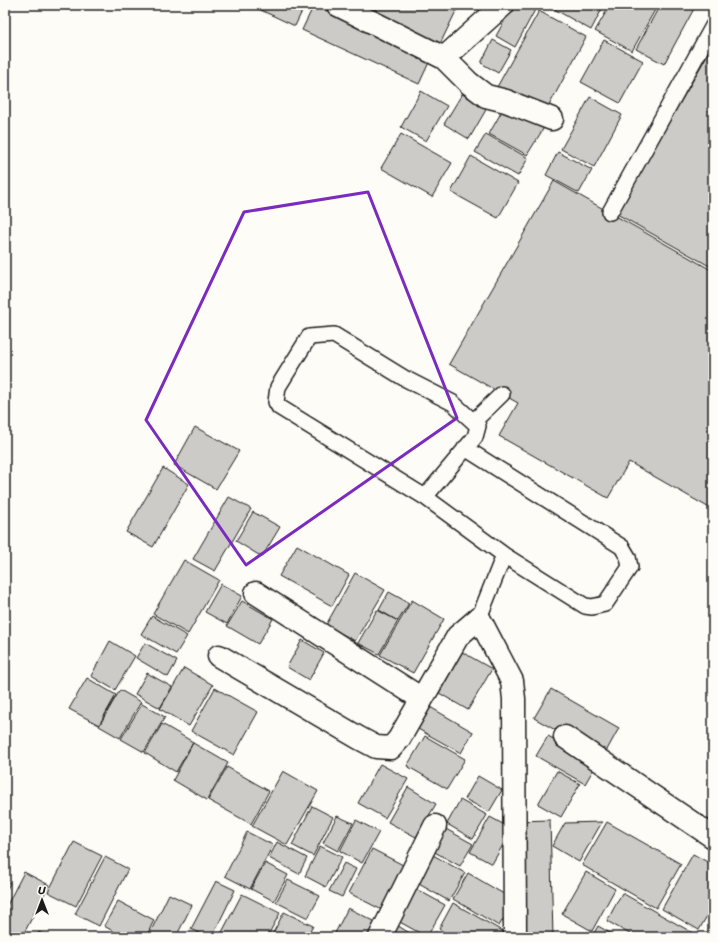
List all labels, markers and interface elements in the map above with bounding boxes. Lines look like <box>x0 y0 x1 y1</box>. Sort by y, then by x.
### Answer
north arrow <box>22 880 62 920</box>
text: U <box>38 881 46 900</box>

